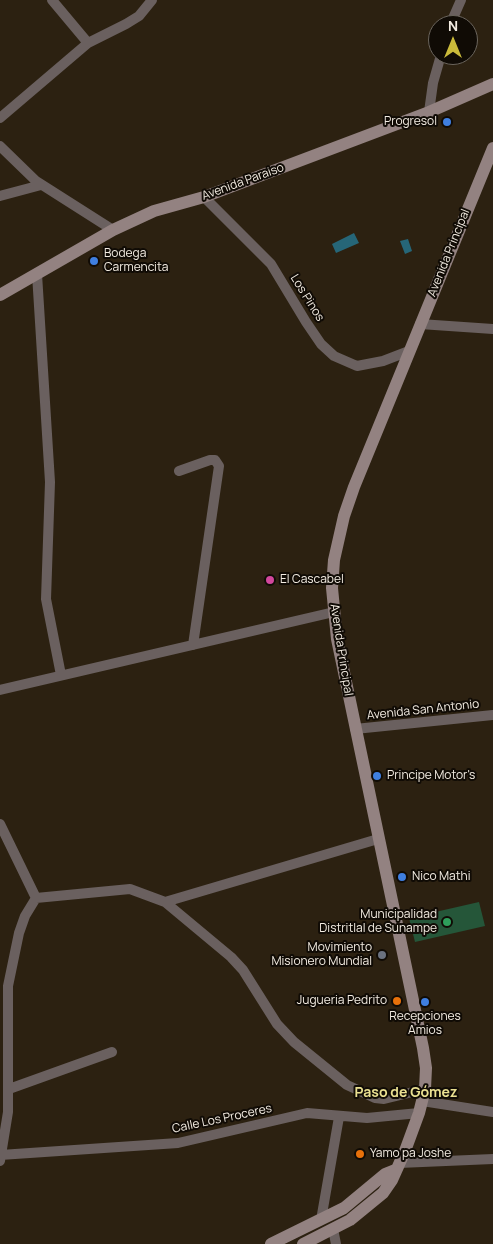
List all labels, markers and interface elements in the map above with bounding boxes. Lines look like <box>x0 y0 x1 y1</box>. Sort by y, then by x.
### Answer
north arrow <box>428 15 478 65</box>
text: N <box>448 16 458 35</box>
place label: Progresol <box>384 115 437 129</box>
marker: Progresol <box>441 116 453 128</box>
street label: Avenida Paraiso <box>200 160 286 204</box>
street label: Avenida Principal <box>425 207 473 299</box>
place label: Bodega Carmencita <box>104 247 168 275</box>
marker: Bodega Carmencita <box>88 255 100 267</box>
street label: Los Pinos <box>287 272 327 324</box>
place label: El Cascabel <box>280 573 344 587</box>
marker: El Cascabel <box>264 574 276 586</box>
street label: Avenida Principal <box>327 603 355 697</box>
street label: Avenida San Antonio <box>366 697 480 723</box>
place label: Principe Motor's <box>387 769 475 783</box>
marker: Principe Motor's <box>371 770 383 782</box>
place label: Nico Mathi <box>412 870 470 884</box>
marker: Nico Mathi <box>396 871 408 883</box>
place label: Municipalidad Distritlal de Sunampe <box>319 908 437 936</box>
marker: Municipalidad Distritlal de Sunampe <box>441 916 453 928</box>
place label: Movimiento Misionero Mundial <box>271 941 372 969</box>
marker: Movimiento Misionero Mundial <box>376 949 388 961</box>
place label: Jugueria Pedrito <box>297 994 387 1008</box>
marker: Jugueria Pedrito <box>391 995 403 1007</box>
marker: Recepciones Amios <box>419 996 431 1008</box>
place label: Recepciones Amios <box>389 1010 461 1038</box>
district label: Paso de Gómez <box>355 1085 457 1101</box>
street label: Calle Los Proceres <box>171 1101 273 1137</box>
place label: Yamo pa Joshe <box>370 1147 451 1161</box>
marker: Yamo pa Joshe <box>354 1148 366 1160</box>

